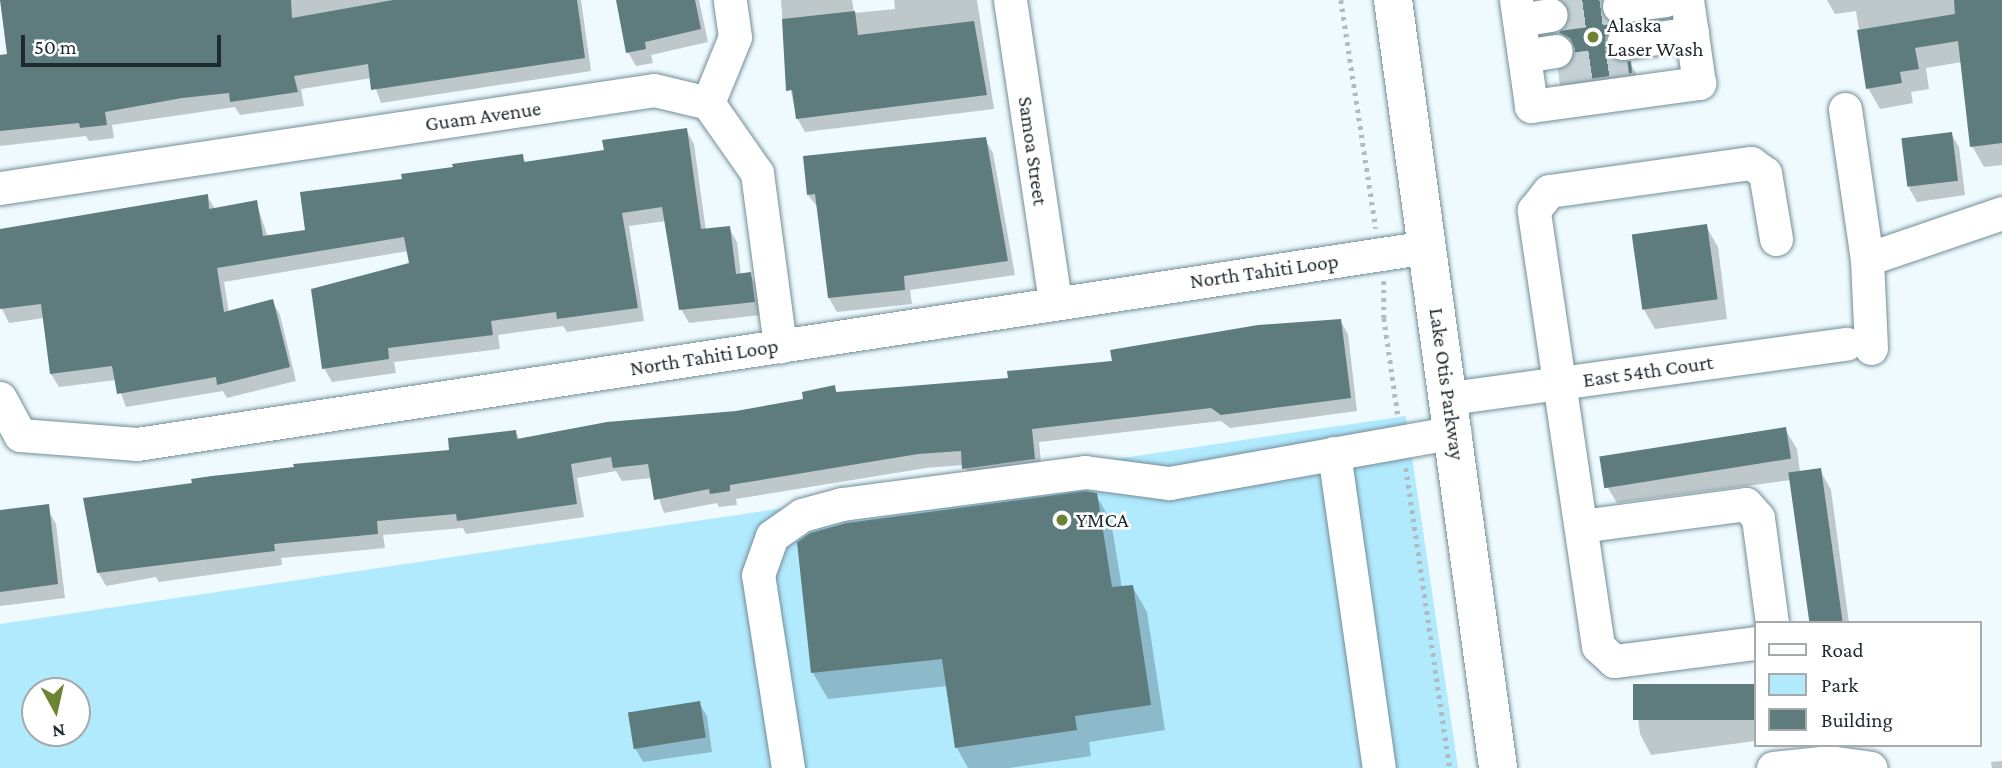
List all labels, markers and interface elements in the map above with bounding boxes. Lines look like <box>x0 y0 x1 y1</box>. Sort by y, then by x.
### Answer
place label: Alaska Laser Wash <box>1607 12 1704 62</box>
scale bar <box>24 21 224 65</box>
marker: Alaska Laser Wash <box>1585 29 1601 45</box>
text: 50 m <box>34 35 77 59</box>
street label: Guam Avenue <box>423 95 543 137</box>
street label: Samoa Street <box>1013 95 1053 207</box>
street label: North Tahiti Loop <box>1188 248 1340 294</box>
street label: Lake Otis Parkway <box>1424 306 1470 462</box>
street label: North Tahiti Loop <box>628 333 780 381</box>
street label: East 54th Court <box>1581 349 1715 393</box>
place label: YMCA <box>1076 507 1129 533</box>
marker: YMCA <box>1054 512 1070 528</box>
legend <box>1754 621 1981 747</box>
text: Road <box>1821 638 1864 662</box>
text: Park <box>1821 673 1858 697</box>
north arrow <box>21 677 91 747</box>
text: Building <box>1821 708 1893 732</box>
text: N <box>51 720 67 743</box>

